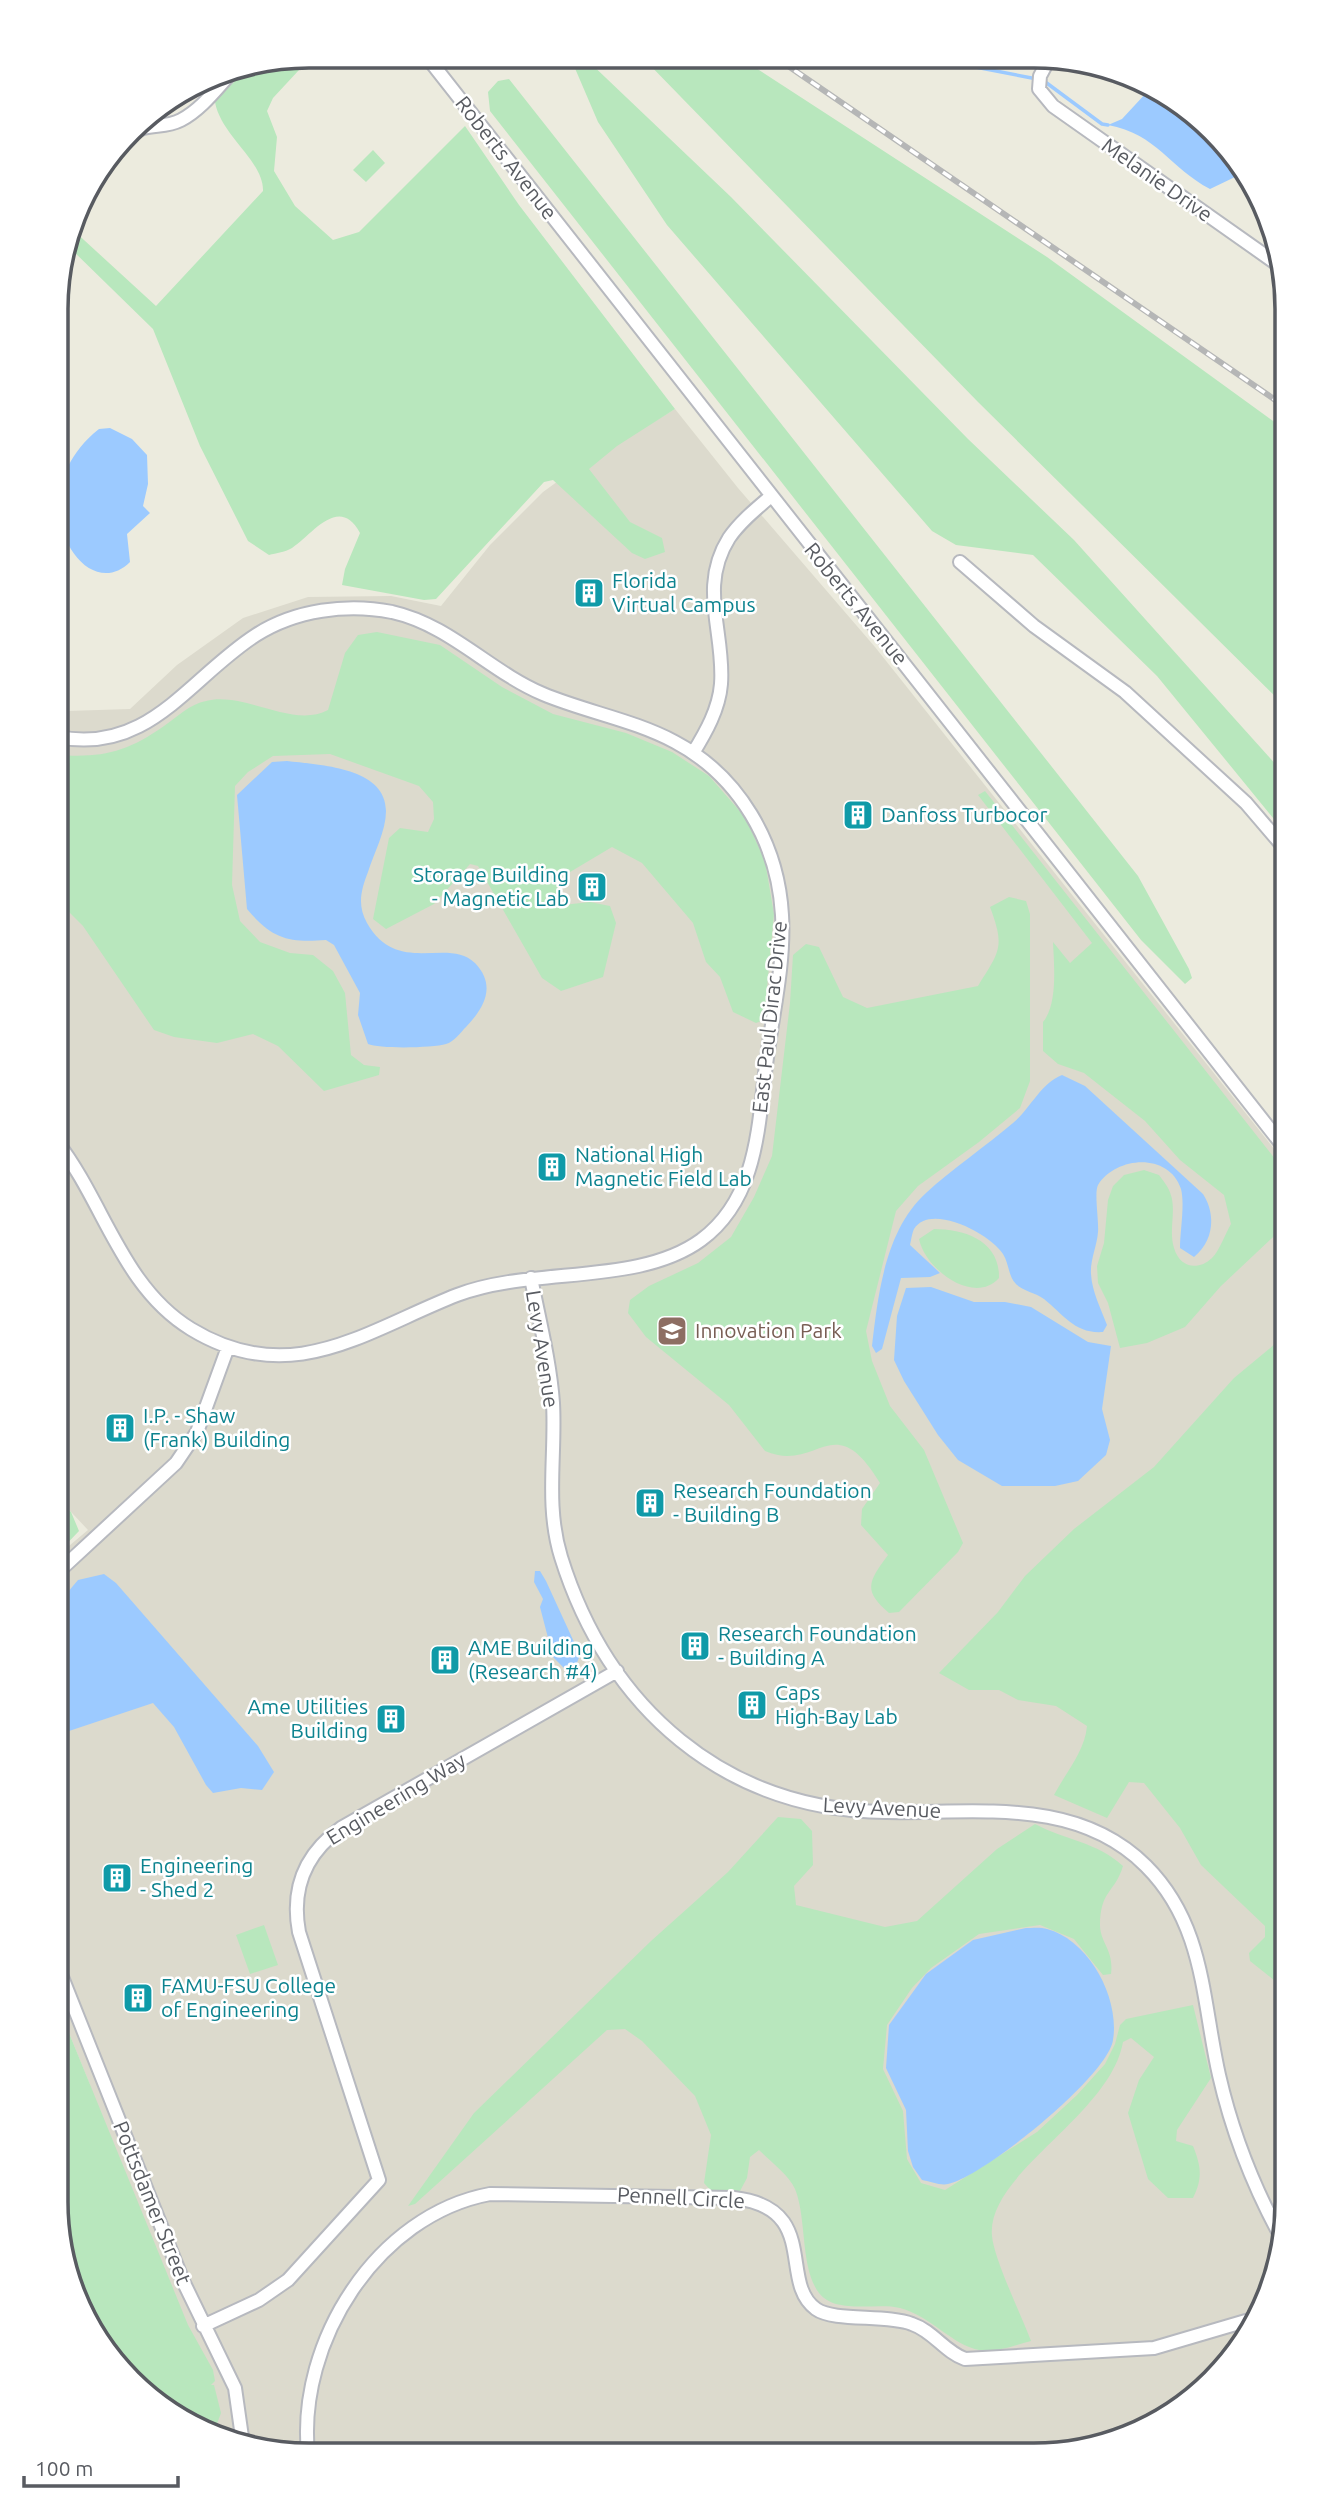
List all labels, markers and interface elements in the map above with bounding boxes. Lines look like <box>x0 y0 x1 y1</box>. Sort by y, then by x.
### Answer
street label: Roberts Avenue <box>451 91 562 224</box>
street label: Melanie Drive <box>1098 132 1217 226</box>
street label: Roberts Avenue <box>800 537 913 669</box>
place label: Florida Virtual Campus <box>612 568 756 616</box>
building icon: Florida Virtual Campus <box>572 576 606 610</box>
building icon: Danfoss Turbocor <box>841 798 875 832</box>
place label: Danfoss Turbocor <box>881 802 1048 826</box>
place label: Storage Building - Magnetic Lab <box>413 862 569 910</box>
building icon: Storage Building - Magnetic Lab <box>575 870 609 904</box>
street label: East Paul Dirac Drive <box>747 920 791 1114</box>
place label: National High Magnetic Field Lab <box>575 1142 752 1190</box>
building icon: National High Magnetic Field Lab <box>535 1150 569 1184</box>
street label: Levy Avenue <box>522 1288 564 1409</box>
school or university icon: Innovation Park <box>655 1314 689 1348</box>
place label: Innovation Park <box>695 1318 842 1342</box>
place label: I.P. - Shaw (Frank) Building <box>143 1403 290 1451</box>
building icon: I.P. - Shaw (Frank) Building <box>103 1411 137 1445</box>
place label: Research Foundation - Building B <box>673 1478 872 1526</box>
building icon: Research Foundation - Building B <box>633 1486 667 1520</box>
place label: Research Foundation - Building A <box>718 1621 917 1669</box>
building icon: Research Foundation - Building A <box>678 1629 712 1663</box>
place label: AME Building (Research #4) <box>468 1635 598 1683</box>
building icon: AME Building (Research #4) <box>428 1643 462 1677</box>
place label: Caps High-Bay Lab <box>775 1680 898 1728</box>
building icon: Caps High-Bay Lab <box>735 1688 769 1722</box>
place label: Ame Utilities Building <box>247 1694 368 1742</box>
building icon: Ame Utilities Building <box>374 1702 408 1736</box>
street label: Engineering Way <box>322 1747 469 1849</box>
street label: Levy Avenue <box>822 1792 942 1822</box>
place label: Engineering - Shed 2 <box>140 1853 253 1901</box>
building icon: Engineering - Shed 2 <box>100 1861 134 1895</box>
place label: FAMU-FSU College of Engineering <box>161 1973 336 2021</box>
building icon: FAMU-FSU College of Engineering <box>121 1981 155 2015</box>
street label: Pottsdamer Street <box>109 2117 197 2288</box>
street label: Pennell Circle <box>617 2182 746 2212</box>
scale bar <box>24 2444 178 2488</box>
text: 100 m <box>35 2456 93 2480</box>

